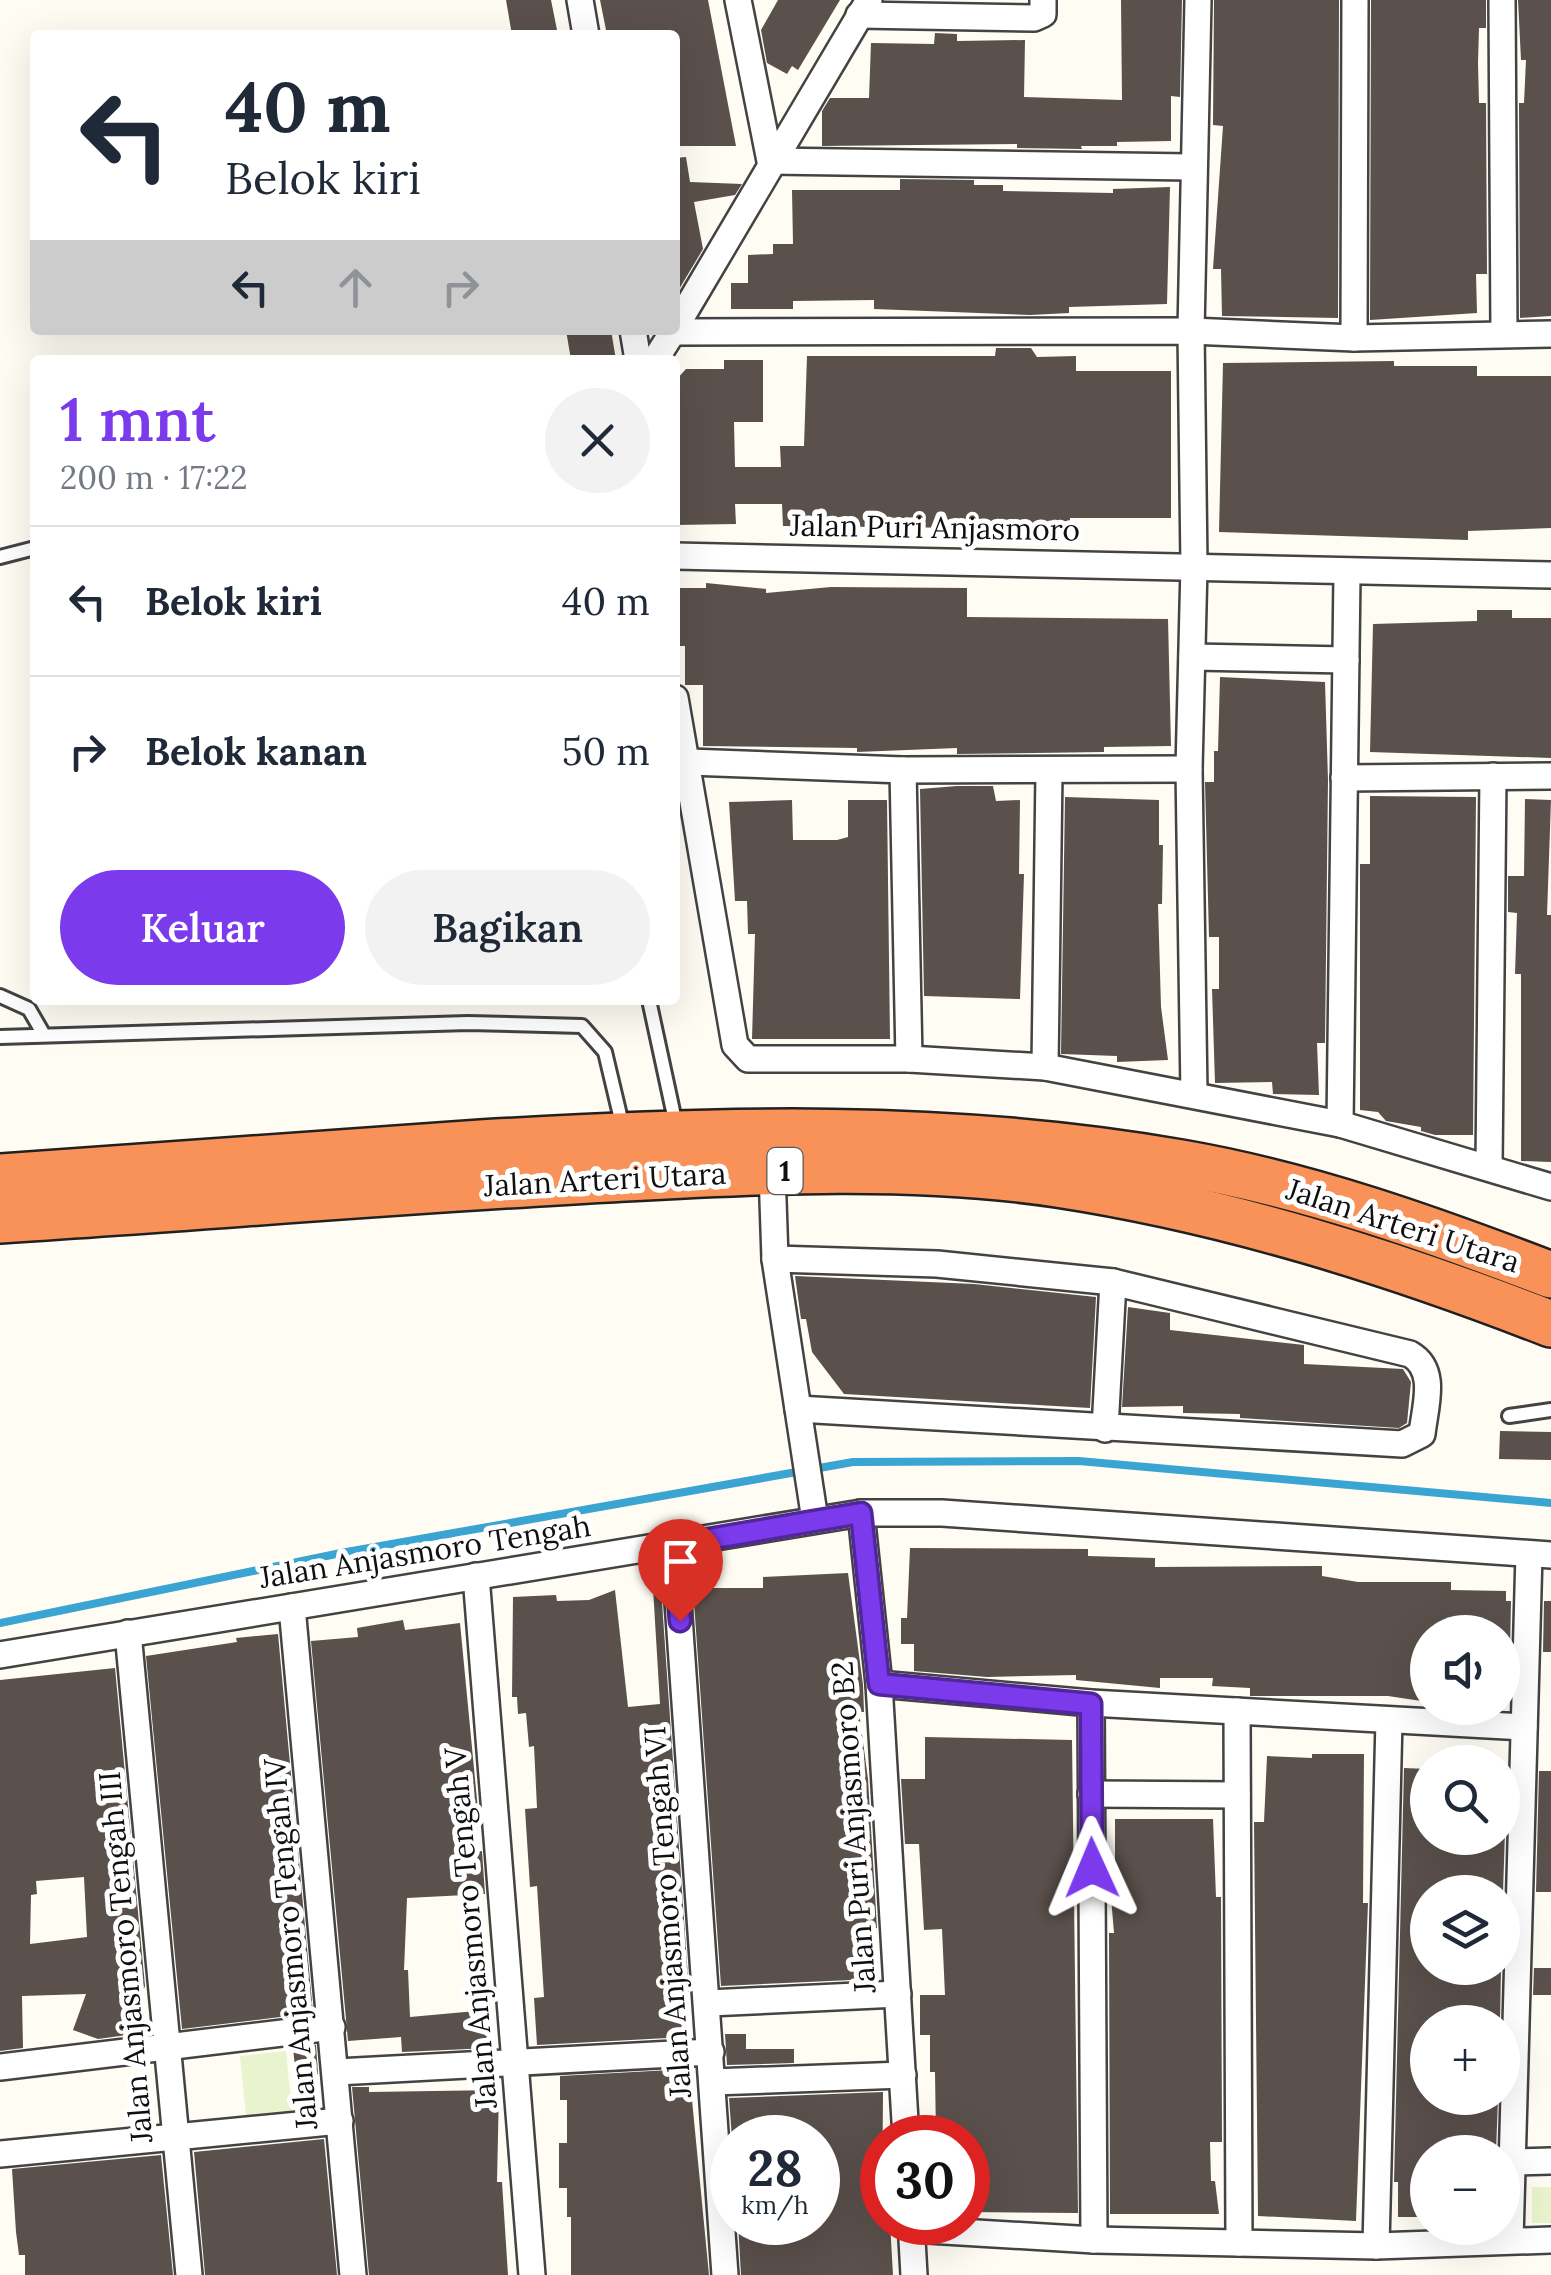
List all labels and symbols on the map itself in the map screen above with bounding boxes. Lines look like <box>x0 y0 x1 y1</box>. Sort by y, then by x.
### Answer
street label: Jalan Puri Anjasmoro <box>789 505 1080 550</box>
road number: 1 <box>768 1148 802 1194</box>
street label: Jalan Arteri Utara <box>482 1154 727 1204</box>
street label: Jalan Arteri Utara <box>1281 1169 1525 1281</box>
street label: Jalan Anjasmoro Tengah <box>256 1506 593 1597</box>
pin <box>638 1519 723 1622</box>
street label: Jalan Puri Anjasmoro B2 <box>822 1660 885 1995</box>
street label: Jalan Anjasmoro Tengah VI <box>635 1725 700 2100</box>
street label: Jalan Anjasmoro Tengah V <box>435 1744 506 2111</box>
street label: Jalan Anjasmoro Tengah IV <box>255 1755 326 2132</box>
street label: Jalan Anjasmoro Tengah III <box>90 1770 161 2145</box>
position arrow <box>1040 1816 1144 1920</box>
speed limit sign: 30 <box>860 2115 990 2245</box>

